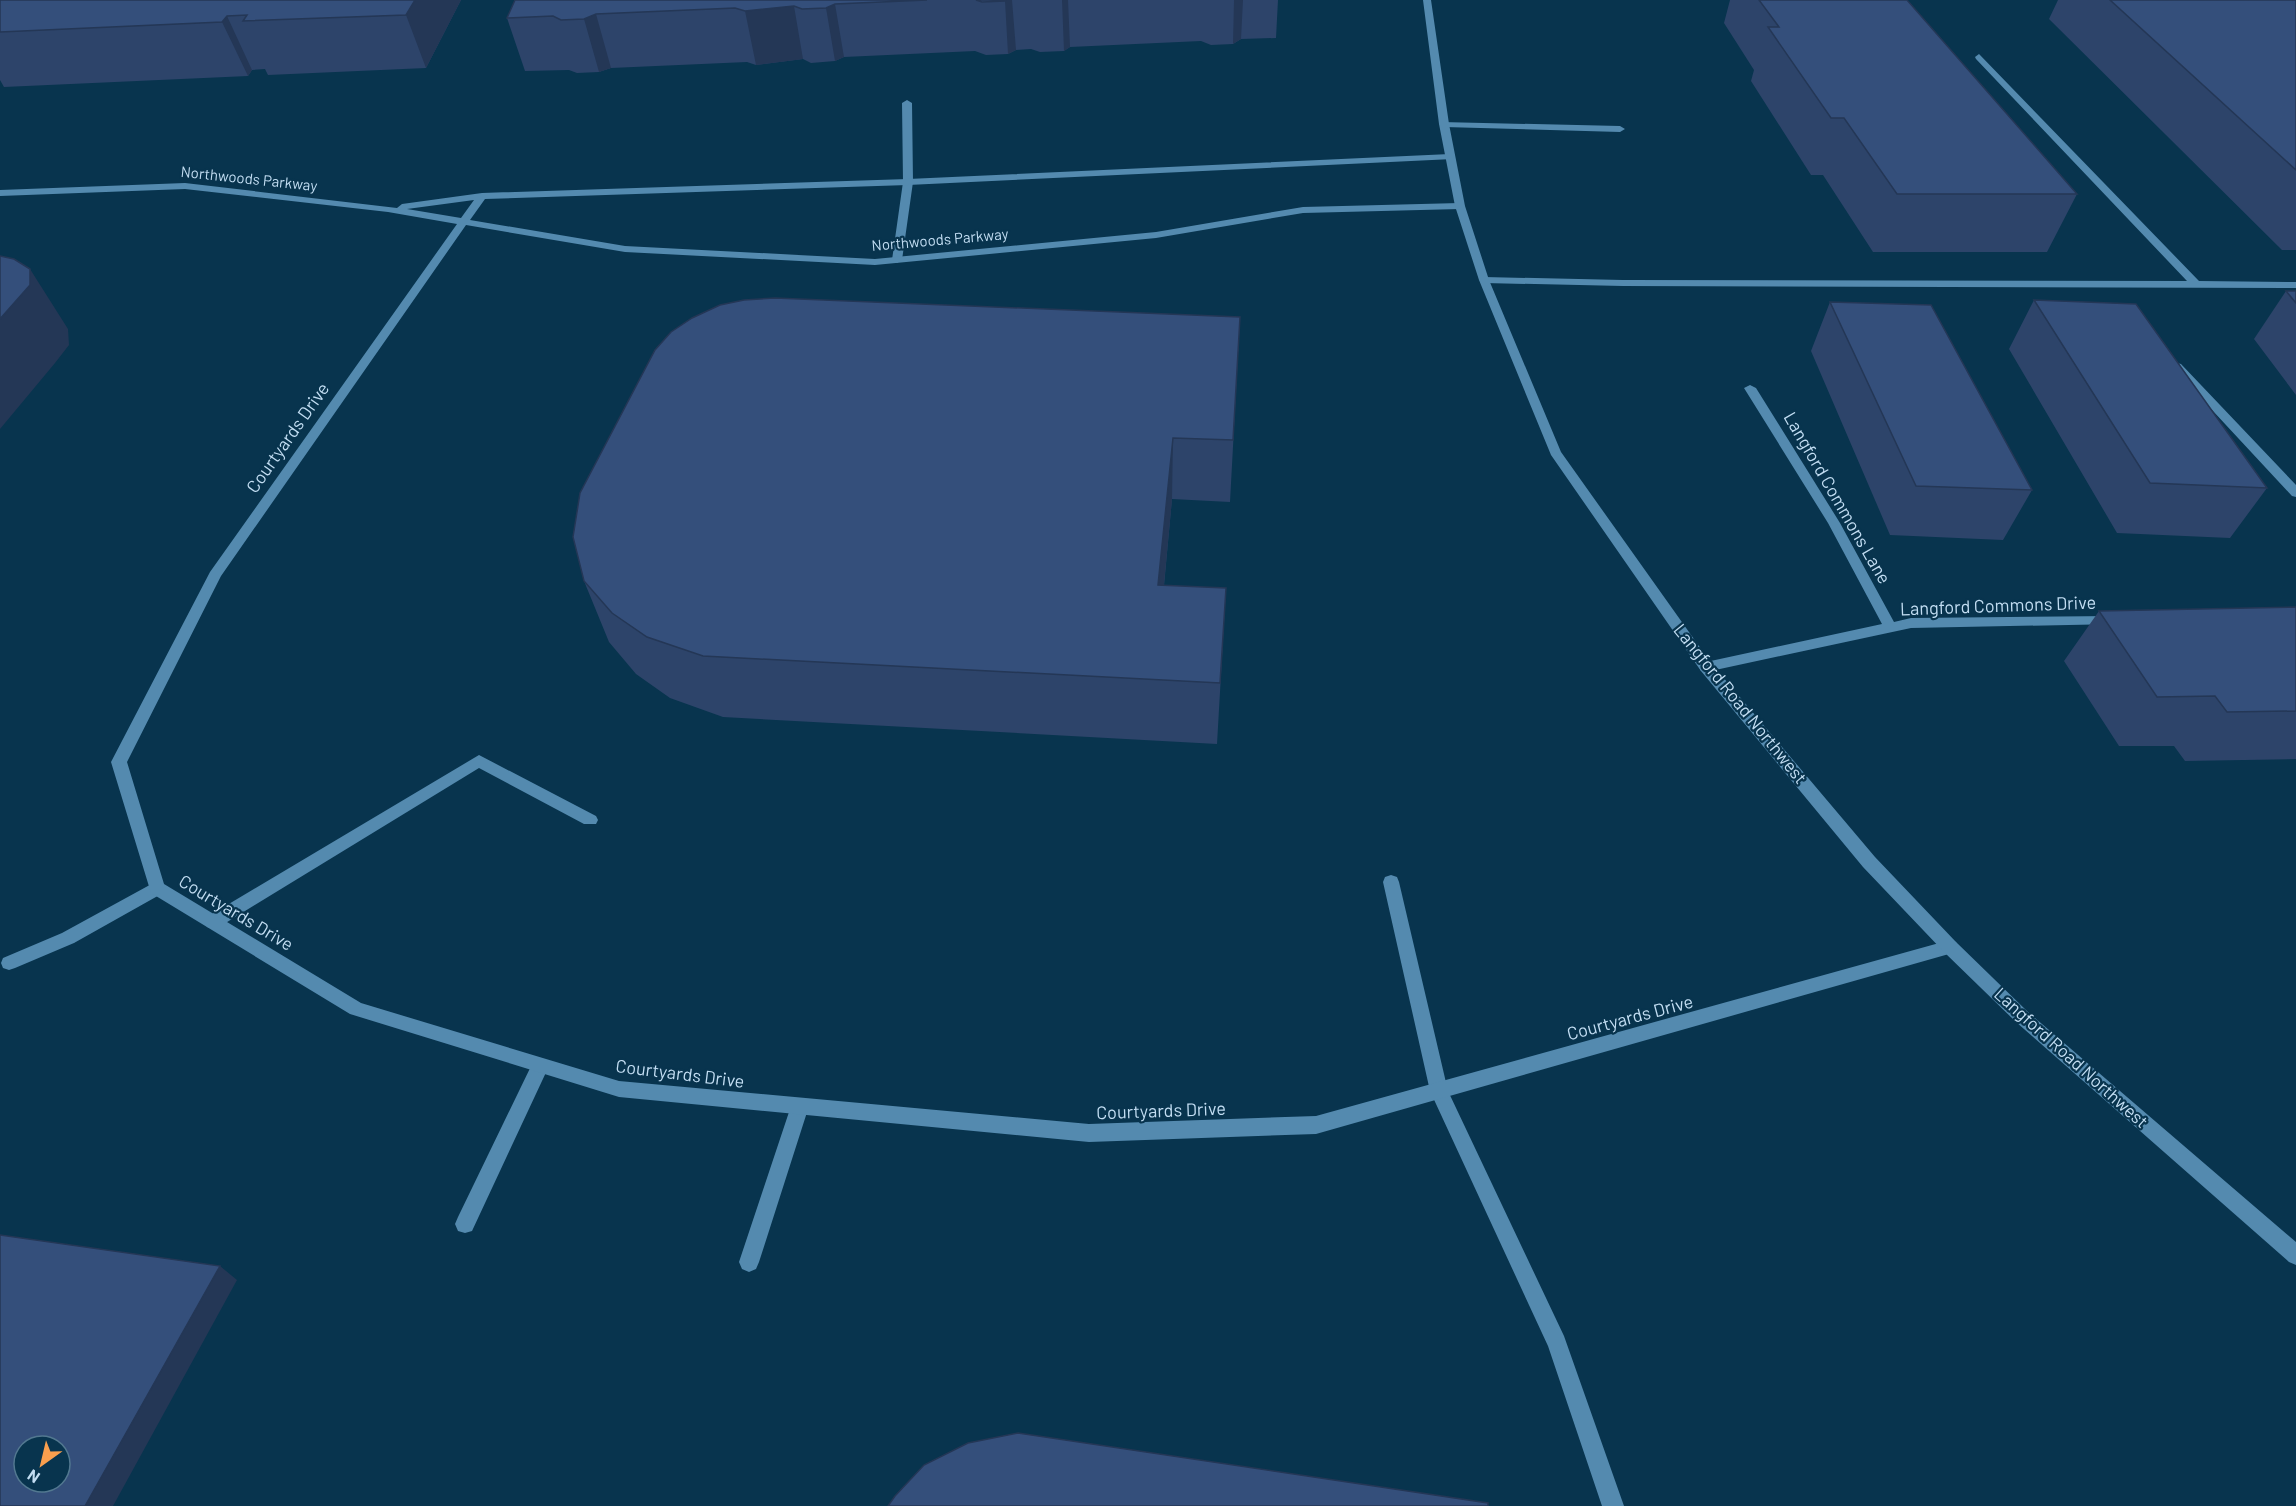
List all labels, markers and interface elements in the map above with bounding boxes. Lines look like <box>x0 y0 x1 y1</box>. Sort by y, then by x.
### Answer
street label: Northwoods Parkway <box>180 162 318 194</box>
street label: Northwoods Parkway <box>871 224 1009 254</box>
street label: Courtyards Drive <box>241 378 333 497</box>
street label: Langford Commons Lane <box>1780 408 1896 587</box>
street label: Langford Commons Drive <box>1900 591 2096 619</box>
street label: Langford Road Northwest <box>1669 619 1812 788</box>
street label: Courtyards Drive <box>175 869 298 955</box>
street label: Langford Road Northwest <box>1990 982 2153 1132</box>
street label: Courtyards Drive <box>1564 990 1695 1044</box>
street label: Courtyards Drive <box>614 1054 746 1092</box>
street label: Courtyards Drive <box>1096 1097 1226 1123</box>
north arrow <box>12 1434 72 1494</box>
text: N <box>24 1466 43 1488</box>

